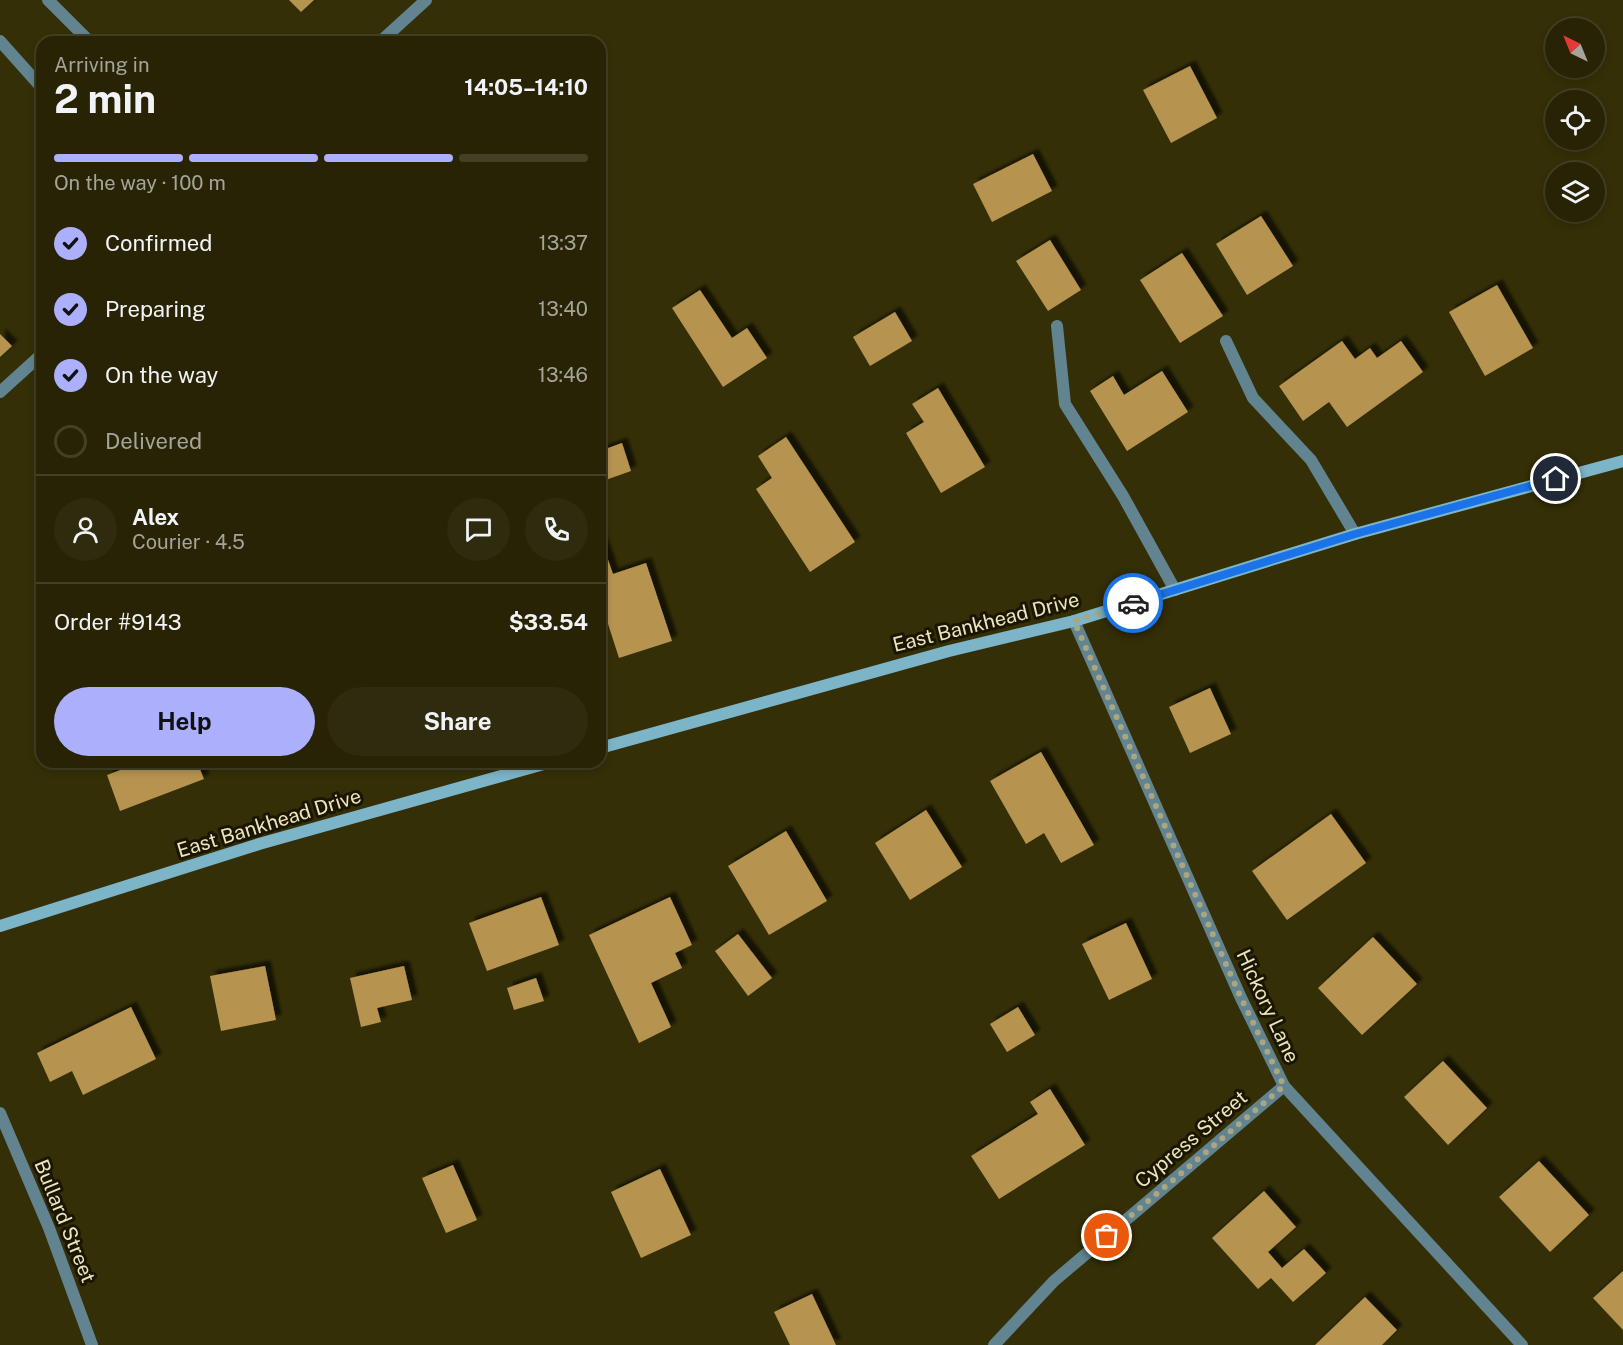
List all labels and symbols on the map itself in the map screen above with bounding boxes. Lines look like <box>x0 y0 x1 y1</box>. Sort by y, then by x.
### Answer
north arrow <box>1545 18 1605 78</box>
pin <box>1530 453 1581 504</box>
courier <box>1103 573 1163 633</box>
street label: East Bankhead Drive <box>890 587 1082 657</box>
street label: East Bankhead Drive <box>174 784 364 862</box>
street label: Hickory Lane <box>1231 946 1305 1066</box>
street label: Cypress Street <box>1130 1085 1252 1193</box>
street label: Bullard Street <box>29 1156 101 1286</box>
pin <box>1081 1210 1132 1261</box>

